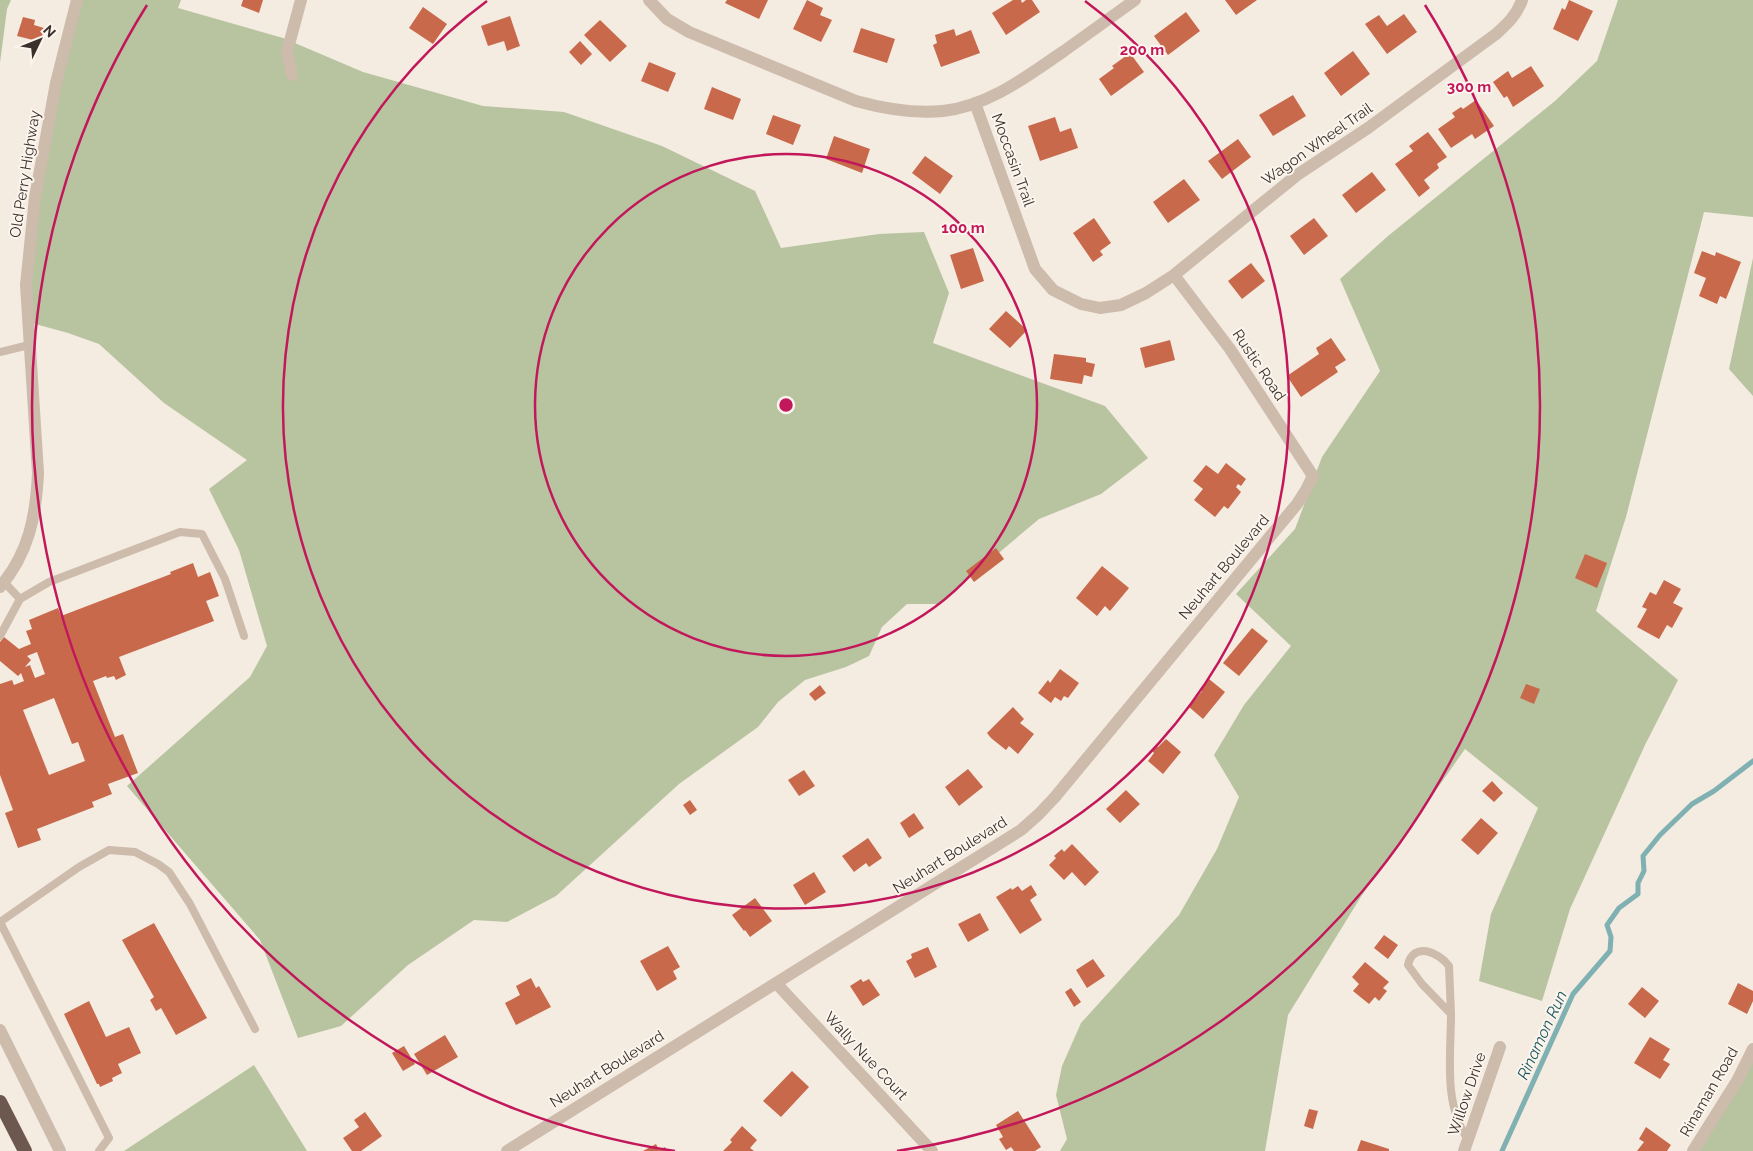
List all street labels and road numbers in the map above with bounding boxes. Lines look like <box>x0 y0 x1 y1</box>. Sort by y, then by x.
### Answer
street label: Wagon Wheel Trail <box>1258 99 1377 189</box>
street label: Old Perry Highway <box>6 109 44 239</box>
street label: Moccasin Trail <box>988 111 1038 210</box>
street label: Rustic Road <box>1229 326 1289 404</box>
street label: Neuhart Boulevard <box>1175 511 1273 623</box>
street label: Neuhart Boulevard <box>890 813 1010 897</box>
street label: Wally Nue Court <box>821 1008 911 1104</box>
street label: Neuhart Boulevard <box>547 1027 667 1111</box>
street label: Rinaman Road <box>1676 1044 1742 1140</box>
street label: Willow Drive <box>1444 1050 1490 1138</box>

